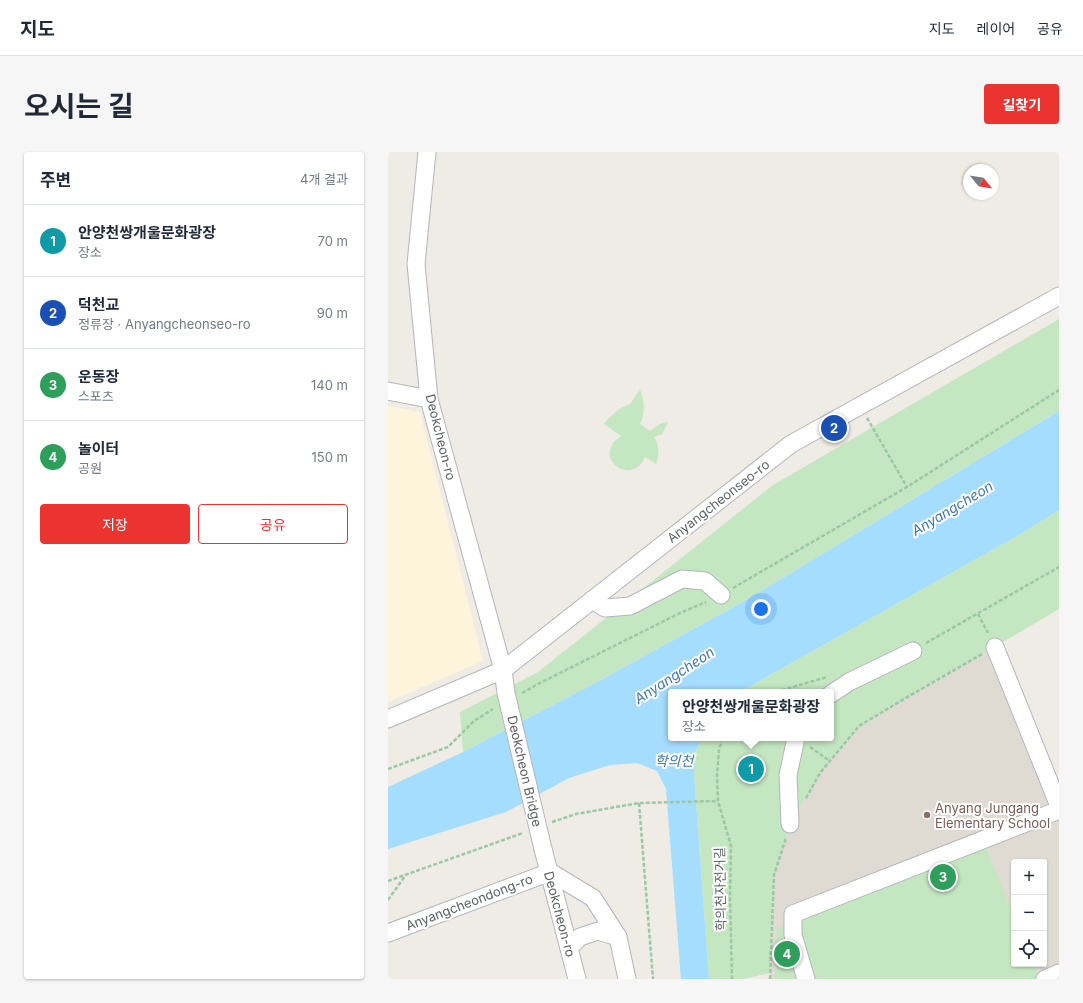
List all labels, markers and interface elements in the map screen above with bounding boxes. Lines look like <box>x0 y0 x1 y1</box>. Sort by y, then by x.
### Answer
text: 지도 <box>20 18 55 41</box>
text: 지도 <box>929 20 955 37</box>
text: 레이어 <box>977 20 1015 37</box>
text: 공유 <box>1037 20 1063 37</box>
button: 길찾기 <box>984 84 1059 124</box>
text: 오시는 길 <box>24 89 134 123</box>
north arrow <box>963 164 999 200</box>
text: 주변 <box>40 170 71 190</box>
text: 4개 결과 <box>300 171 348 187</box>
text: 안양천쌍개울문화광장 <box>78 223 216 242</box>
text: 1 <box>50 233 56 249</box>
text: 70 m <box>318 233 348 249</box>
text: 장소 <box>78 244 102 260</box>
text: 덕천교 <box>78 295 119 314</box>
text: 2 <box>49 305 57 321</box>
text: 90 m <box>317 305 348 321</box>
text: 정류장 · Anyangcheonseo-ro <box>78 316 250 332</box>
text: 운동장 <box>78 367 119 386</box>
text: 3 <box>49 377 57 393</box>
text: 140 m <box>311 377 348 393</box>
text: 스포츠 <box>78 388 114 404</box>
street label: Deokcheon-ro <box>423 392 459 482</box>
pin: 2 <box>821 413 847 443</box>
text: 놀이터 <box>78 439 119 458</box>
text: 4 <box>49 449 57 465</box>
text: 150 m <box>312 449 348 465</box>
street label: Anyangcheonseo-ro <box>664 456 773 546</box>
text: 공원 <box>78 460 102 476</box>
water label: Anyangcheon <box>907 477 996 539</box>
button: 저장 <box>40 504 190 544</box>
button: 공유 <box>198 504 348 544</box>
your location <box>751 599 771 619</box>
water label: Anyangcheon <box>630 643 717 708</box>
popup <box>668 689 834 741</box>
text: 안양천쌍개울문화광장 <box>682 697 820 716</box>
street label: Deokcheon Bridge <box>504 714 546 828</box>
text: 장소 <box>682 718 706 734</box>
water label: 학의천 <box>655 752 694 769</box>
pin: 1 <box>738 754 764 784</box>
place label: Anyang Jungang Elementary School <box>935 800 1050 831</box>
marker: Anyang Jungang Elementary School <box>922 810 932 820</box>
street label: 학의천자전거길 <box>711 847 729 931</box>
map controls <box>1011 859 1047 967</box>
button: + <box>1011 859 1047 895</box>
pin: 3 <box>930 862 956 892</box>
street label: Deokcheon-ro <box>541 869 579 959</box>
street label: Anyangcheondong-ro <box>403 870 535 934</box>
button: − <box>1011 895 1047 931</box>
button: locate <box>1011 931 1047 967</box>
pin: 4 <box>774 939 800 969</box>

